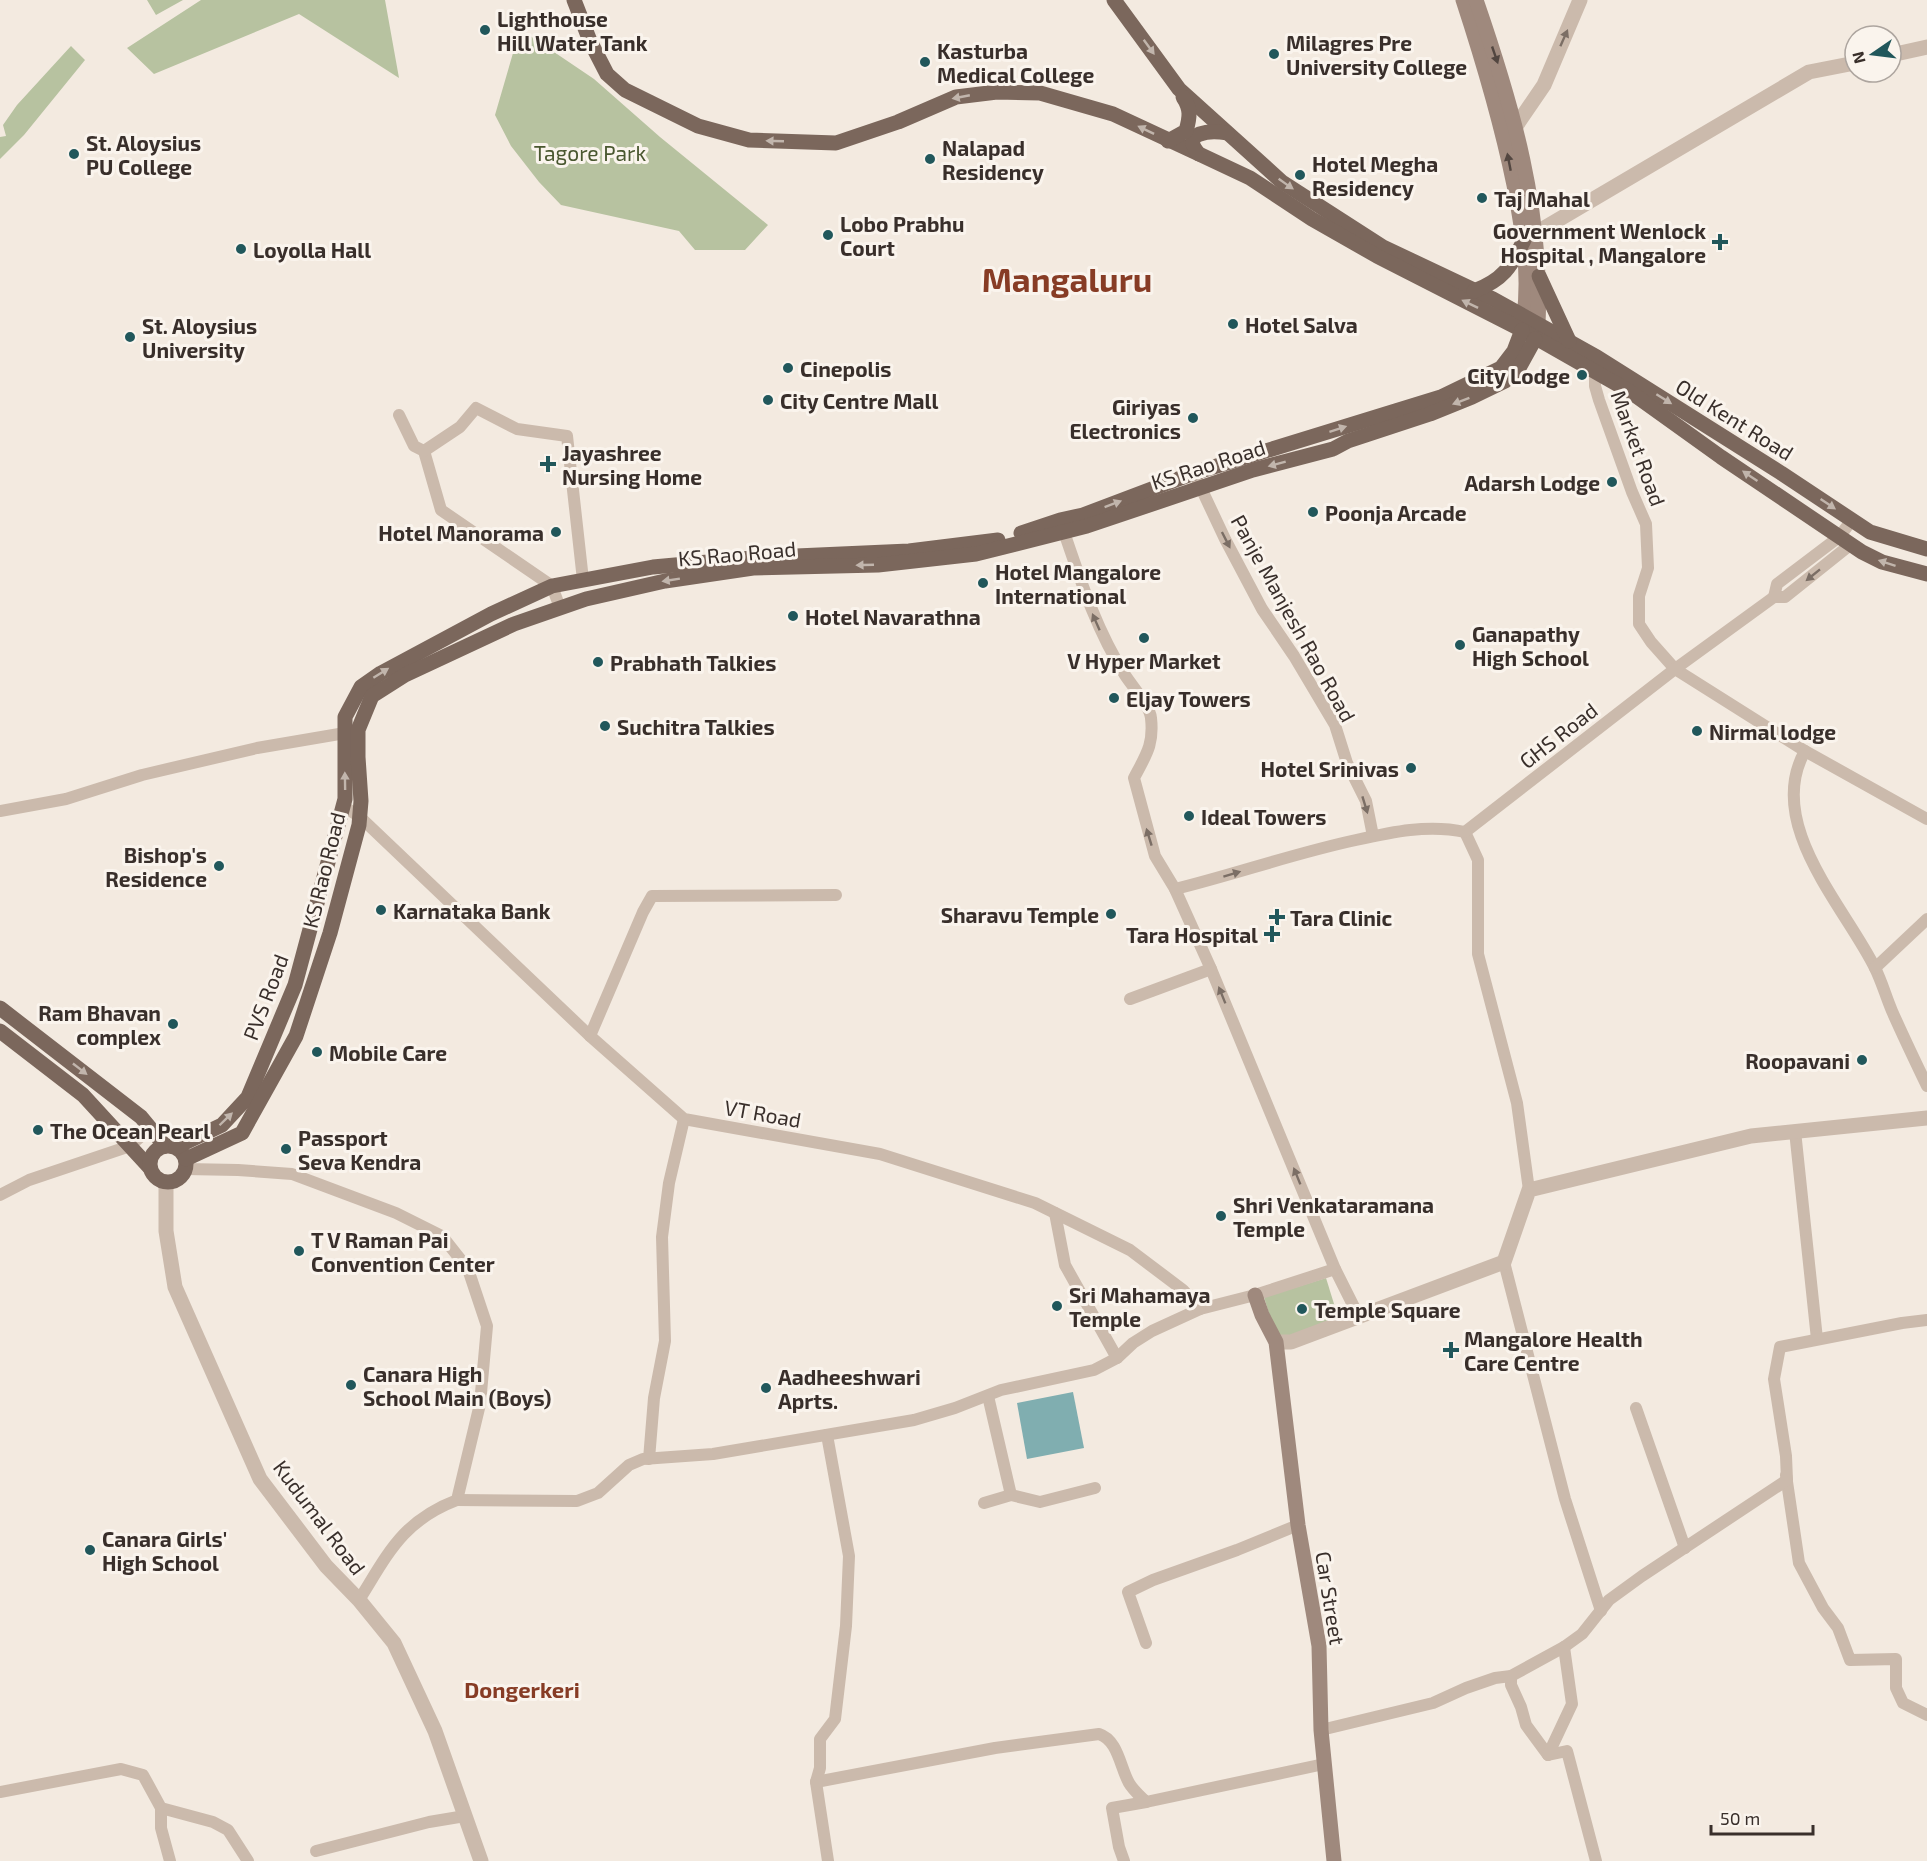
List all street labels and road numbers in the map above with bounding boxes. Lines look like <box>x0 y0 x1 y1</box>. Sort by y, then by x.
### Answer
street label: Old Kent Road <box>1672 373 1798 465</box>
street label: Market Road <box>1607 387 1671 509</box>
street label: KS Rao Road <box>1148 434 1268 494</box>
street label: Panje Manjesh Rao Road <box>1226 510 1361 726</box>
street label: KS Rao Road <box>677 535 797 571</box>
street label: GHS Road <box>1514 697 1602 773</box>
street label: KS Rao Road <box>297 810 349 930</box>
street label: PVS Road <box>237 951 293 1043</box>
street label: VT Road <box>723 1094 803 1132</box>
street label: Kudumal Road <box>269 1455 371 1579</box>
street label: Car Street <box>1311 1549 1351 1647</box>

